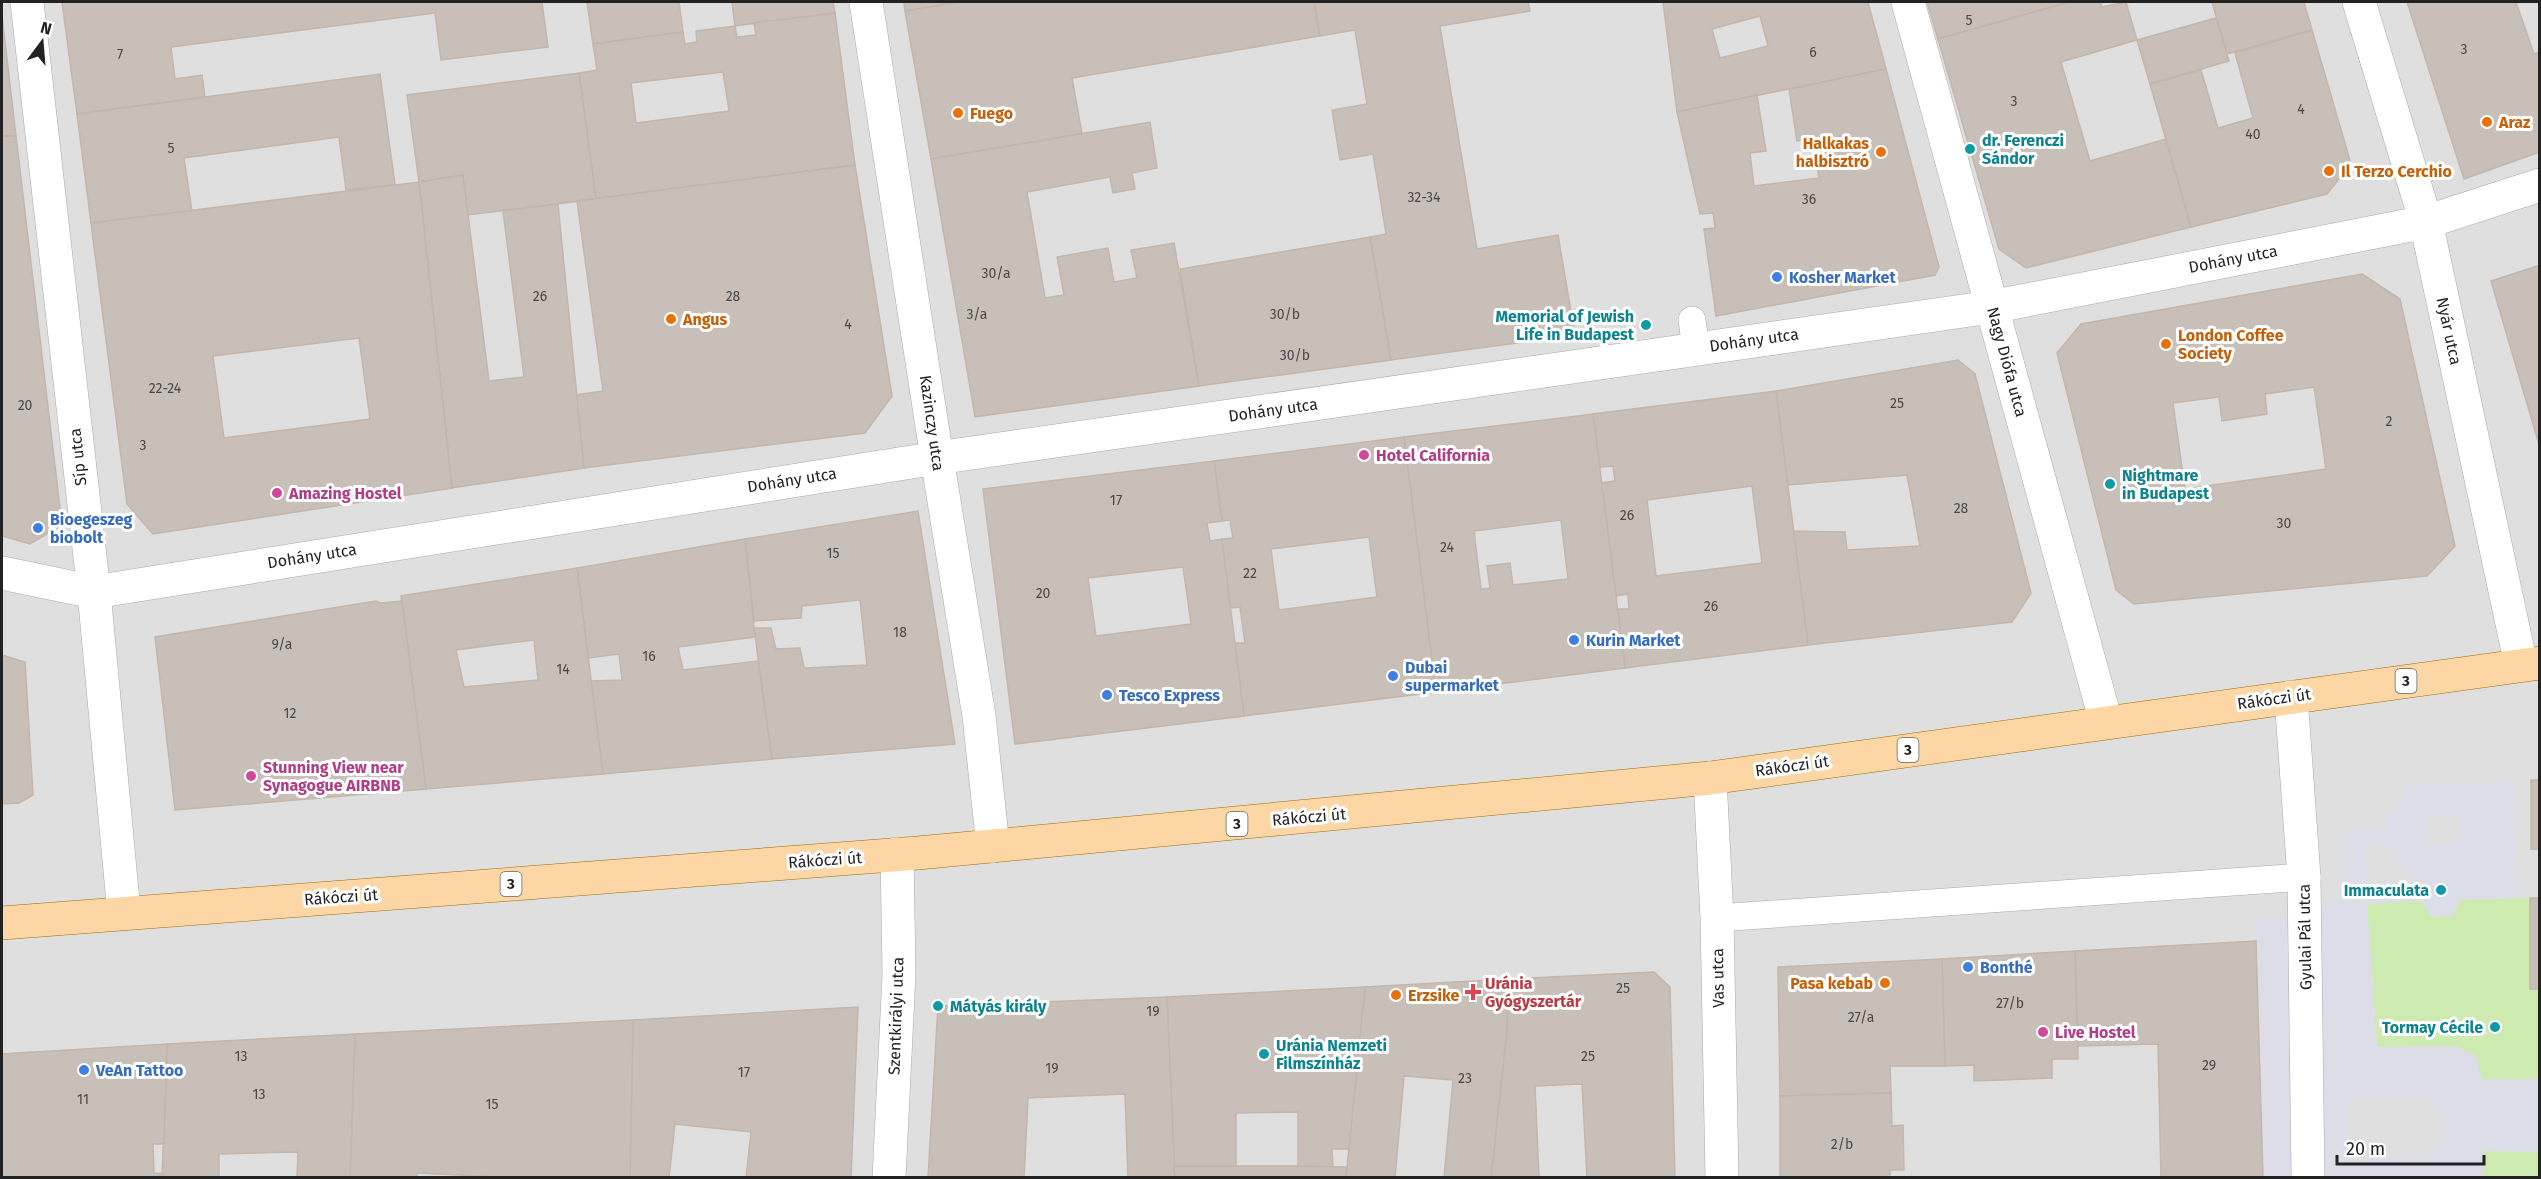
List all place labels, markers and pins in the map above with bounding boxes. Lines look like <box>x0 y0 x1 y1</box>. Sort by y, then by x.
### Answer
place label: Fuego <box>970 104 1013 123</box>
marker: Fuego <box>951 106 965 120</box>
place label: Araz <box>2498 113 2531 132</box>
marker: Araz <box>2480 115 2494 129</box>
place label: dr. Ferenczi Sándor <box>1982 131 2064 168</box>
place label: Halkakas halbisztró <box>1796 134 1869 171</box>
marker: dr. Ferenczi Sándor <box>1963 142 1977 156</box>
marker: Halkakas halbisztró <box>1874 145 1888 159</box>
place label: Il Terzo Cerchio <box>2341 162 2452 181</box>
marker: Il Terzo Cerchio <box>2322 164 2336 178</box>
place label: Kosher Market <box>1789 268 1896 287</box>
marker: Kosher Market <box>1770 270 1784 284</box>
place label: Memorial of Jewish Life in Budapest <box>1495 307 1635 344</box>
place label: Angus <box>682 310 727 329</box>
marker: Angus <box>664 312 678 326</box>
marker: Memorial of Jewish Life in Budapest <box>1639 318 1653 332</box>
place label: London Coffee Society <box>2178 326 2284 363</box>
marker: London Coffee Society <box>2159 337 2173 351</box>
place label: Hotel California <box>1376 446 1490 465</box>
marker: Hotel California <box>1357 448 1371 462</box>
place label: Nightmare in Budapest <box>2122 466 2210 503</box>
marker: Nightmare in Budapest <box>2103 477 2117 491</box>
place label: Amazing Hostel <box>288 484 402 503</box>
marker: Amazing Hostel <box>270 486 284 500</box>
place label: Bioegeszeg biobolt <box>50 510 133 547</box>
marker: Bioegeszeg biobolt <box>31 521 45 535</box>
place label: Kurin Market <box>1586 631 1681 650</box>
marker: Kurin Market <box>1567 633 1581 647</box>
place label: Dubai supermarket <box>1405 658 1500 695</box>
marker: Dubai supermarket <box>1386 669 1400 683</box>
place label: Tesco Express <box>1119 686 1220 705</box>
marker: Tesco Express <box>1100 688 1114 702</box>
place label: Stunning View near Synagogue AIRBNB <box>263 758 404 795</box>
marker: Stunning View near Synagogue AIRBNB <box>244 769 258 783</box>
place label: Immaculata <box>2344 881 2429 900</box>
marker: Immaculata <box>2434 883 2448 897</box>
place label: Bonthé <box>1980 958 2033 977</box>
marker: Bonthé <box>1961 960 1975 974</box>
place label: Uránia Gyógyszertár <box>1485 974 1582 1011</box>
place label: Pasa kebab <box>1790 974 1873 993</box>
marker: Pasa kebab <box>1878 976 1892 990</box>
marker: Uránia Gyógyszertár <box>1466 985 1480 999</box>
place label: Erzsike <box>1408 986 1460 1005</box>
marker: Erzsike <box>1389 988 1403 1002</box>
place label: Mátyás király <box>950 997 1047 1016</box>
marker: Mátyás király <box>931 999 945 1013</box>
place label: Tormay Cécile <box>2382 1018 2483 1037</box>
marker: Tormay Cécile <box>2488 1020 2502 1034</box>
place label: Live Hostel <box>2055 1023 2136 1042</box>
marker: Live Hostel <box>2036 1025 2050 1039</box>
place label: Uránia Nemzeti Filmszínház <box>1276 1036 1387 1073</box>
marker: Uránia Nemzeti Filmszínház <box>1257 1047 1271 1061</box>
place label: VeAn Tattoo <box>95 1061 183 1080</box>
marker: VeAn Tattoo <box>77 1063 91 1077</box>

